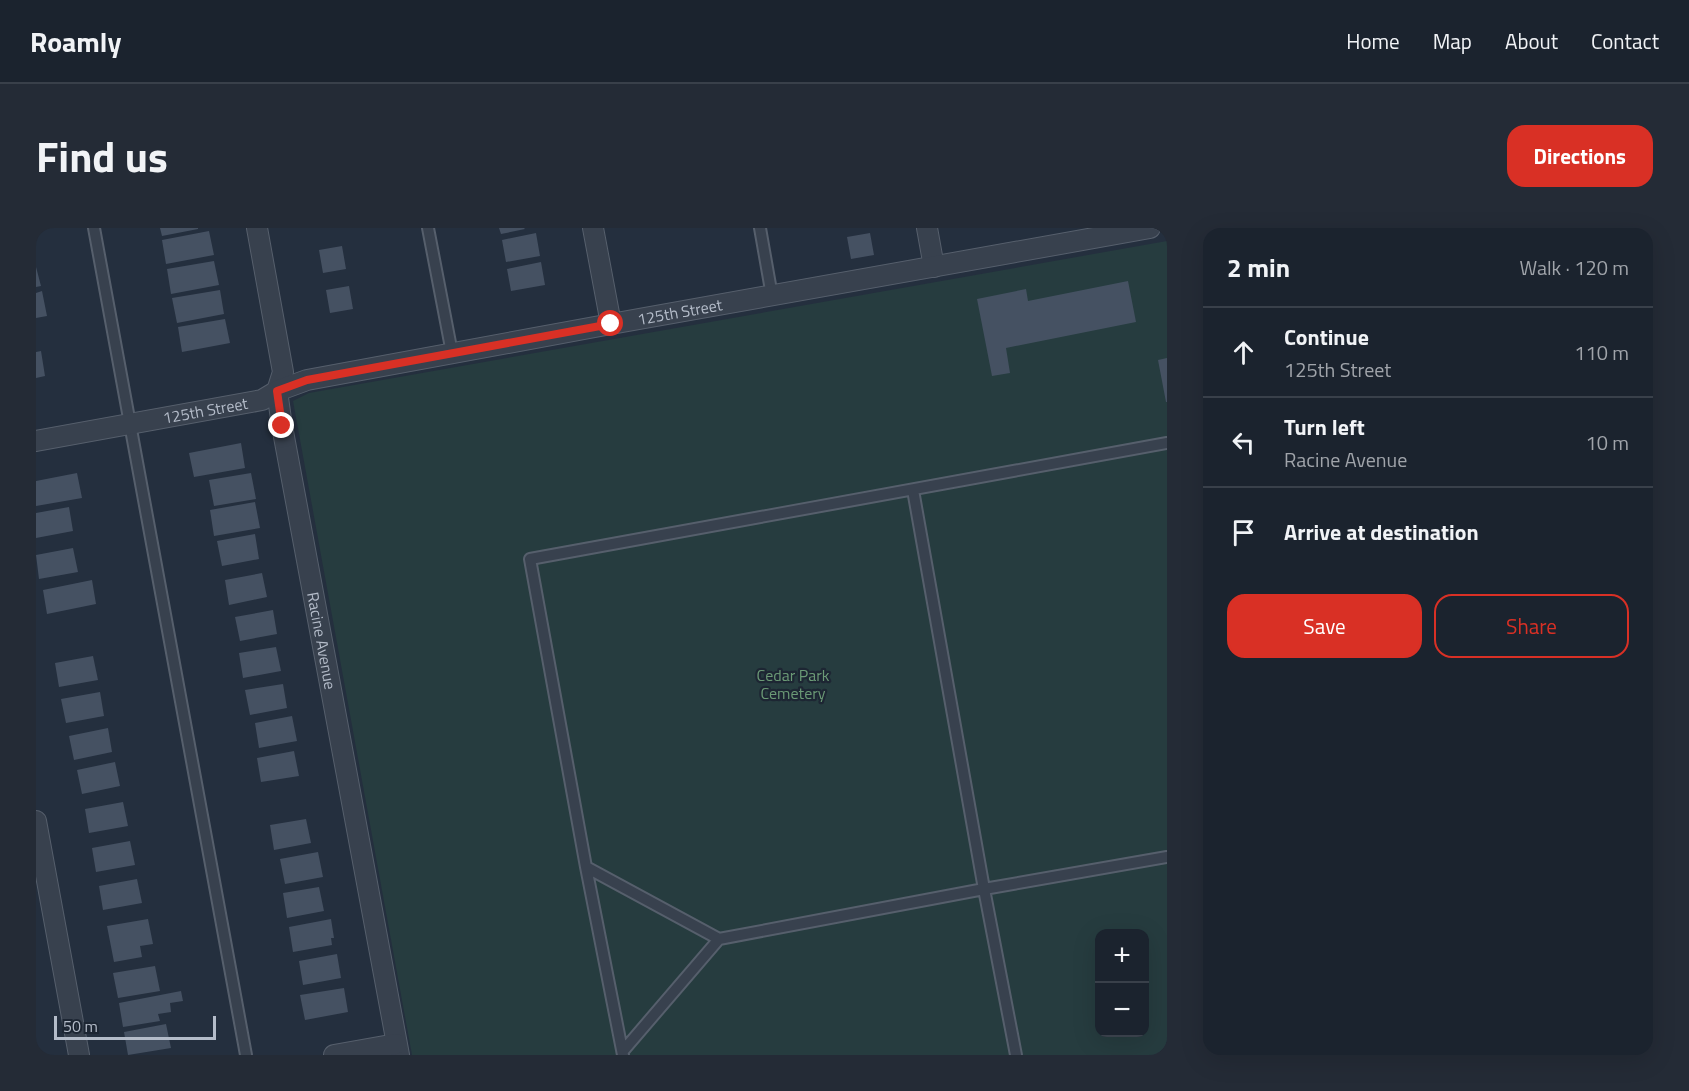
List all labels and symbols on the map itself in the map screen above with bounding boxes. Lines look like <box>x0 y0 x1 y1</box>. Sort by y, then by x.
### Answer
street label: 125th Street <box>635 292 724 331</box>
route start <box>597 310 623 336</box>
street label: 125th Street <box>161 391 250 430</box>
route end <box>268 412 294 438</box>
street label: Racine Avenue <box>301 590 343 691</box>
park label: Cedar Park Cemetery <box>757 663 830 705</box>
scale bar <box>54 1013 216 1040</box>

